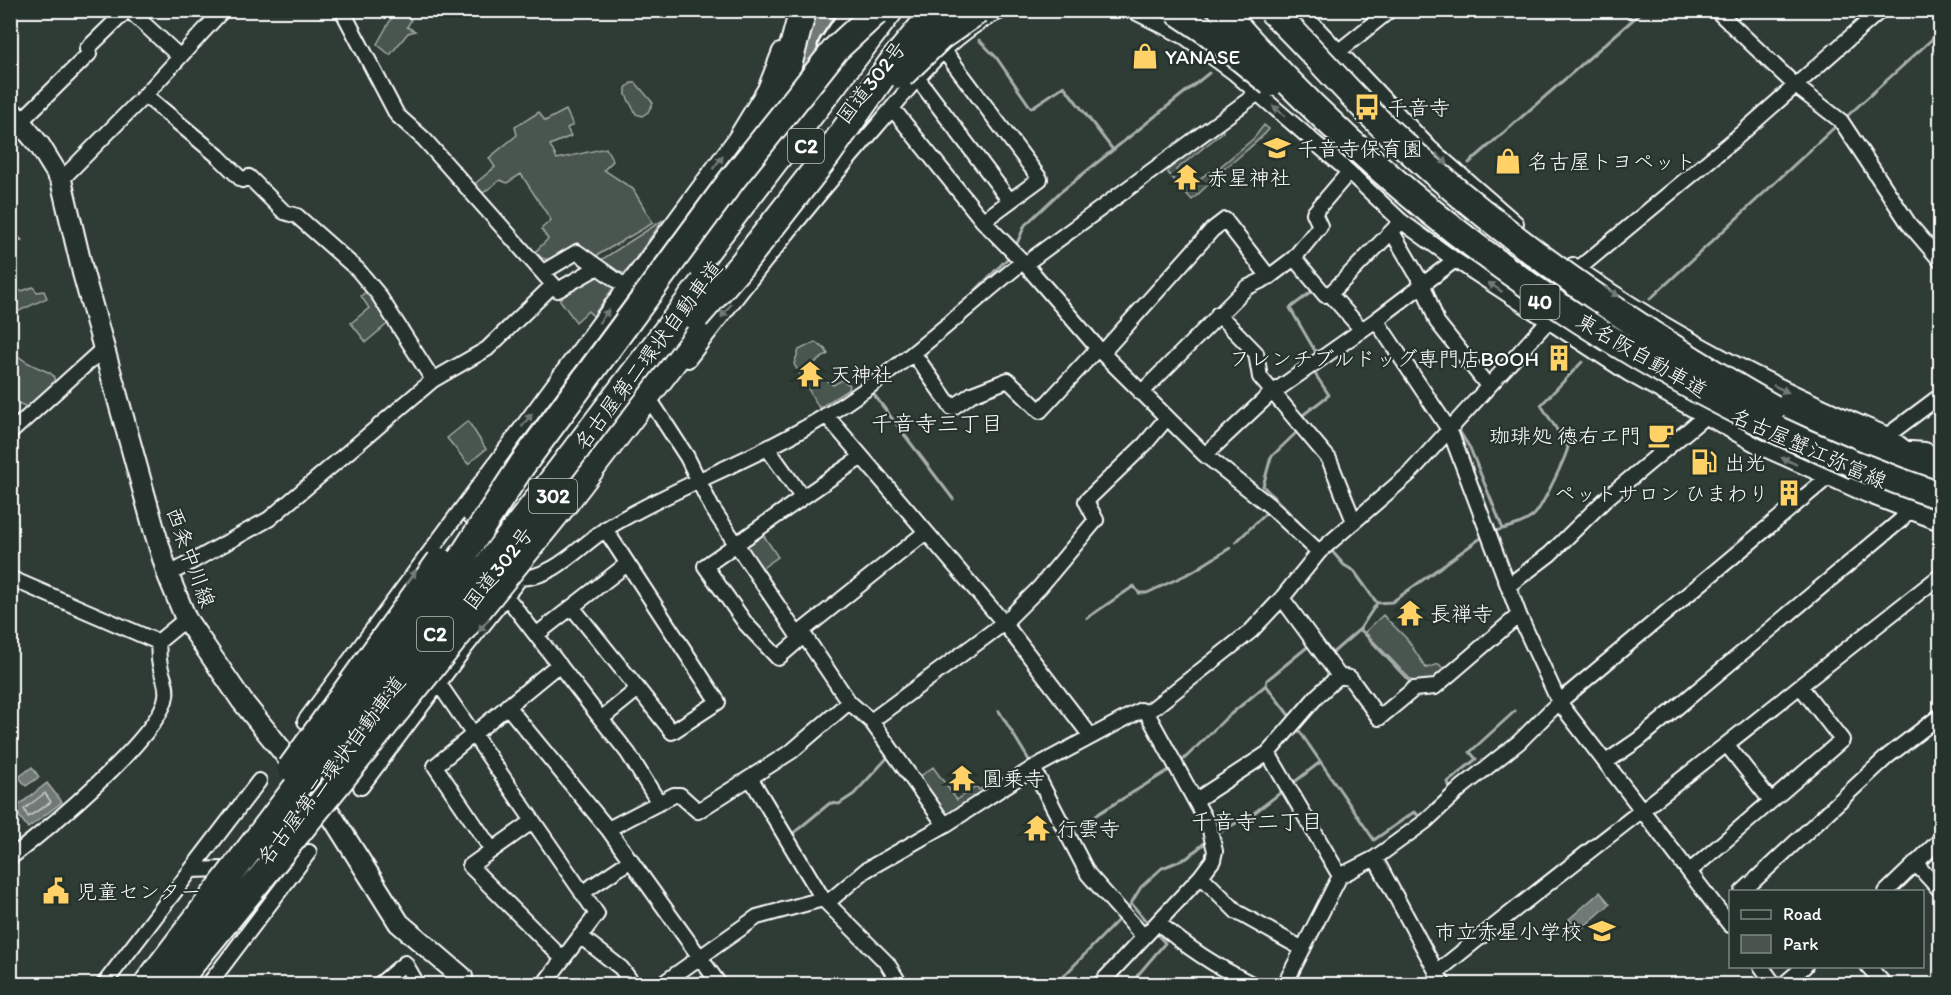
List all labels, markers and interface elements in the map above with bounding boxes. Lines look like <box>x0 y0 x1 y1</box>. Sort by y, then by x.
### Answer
street label: 国道302号 <box>831 36 911 128</box>
shop icon: YANASE <box>1130 41 1160 71</box>
place label: YANASE <box>1165 44 1240 69</box>
bus stop icon: 千音寺 <box>1352 92 1382 122</box>
place label: 千音寺 <box>1387 95 1450 120</box>
one-way arrow <box>1272 105 1287 118</box>
road number: C2 <box>788 129 824 163</box>
school or university icon: 千音寺保育園 <box>1262 133 1292 163</box>
place label: 千音寺保育園 <box>1297 136 1423 161</box>
shop icon: 名古屋トヨペット <box>1493 146 1523 176</box>
place label: 名古屋トヨペット <box>1528 149 1696 174</box>
one-way arrow <box>1434 152 1449 166</box>
one-way arrow <box>711 155 723 170</box>
temple icon: 赤星神社 <box>1172 162 1202 192</box>
place label: 赤星神社 <box>1207 165 1291 190</box>
street label: 名古屋第二環状自動車道 <box>569 255 727 455</box>
one-way arrow <box>1488 281 1504 293</box>
road number: 40 <box>1520 285 1560 319</box>
one-way arrow <box>1604 286 1620 297</box>
one-way arrow <box>719 303 732 319</box>
street label: 東名阪自動車道 <box>1572 307 1712 403</box>
one-way arrow <box>598 309 610 324</box>
building icon: フレンチブルドッグ専門店BOOH <box>1544 343 1574 373</box>
place label: フレンチブルドッグ専門店BOOH <box>1229 346 1539 371</box>
temple icon: 天神社 <box>795 359 825 389</box>
place label: 天神社 <box>830 362 893 387</box>
one-way arrow <box>1773 384 1790 393</box>
street label: 名古屋蟹江弥富線 <box>1727 402 1891 494</box>
district label: 千音寺三丁目 <box>871 410 1003 437</box>
one-way arrow <box>520 412 533 428</box>
cafe icon: 珈琲処 徳右ヱ門 <box>1646 420 1676 450</box>
place label: 珈琲処 徳右ヱ門 <box>1489 423 1641 448</box>
fuel station icon: 出光 <box>1689 447 1719 477</box>
place label: 出光 <box>1724 450 1766 475</box>
one-way arrow <box>1781 456 1798 465</box>
building icon: ペットサロン ひまわり <box>1774 478 1804 508</box>
road number: 302 <box>529 479 577 513</box>
place label: ペットサロン ひまわり <box>1554 481 1769 506</box>
street label: 西条中川線 <box>161 503 221 611</box>
street label: 国道302号 <box>458 522 538 614</box>
one-way arrow <box>405 569 417 585</box>
temple icon: 長禅寺 <box>1395 598 1425 628</box>
place label: 長禅寺 <box>1430 601 1493 626</box>
road number: C2 <box>417 617 453 651</box>
one-way arrow <box>478 617 490 632</box>
street label: 名古屋第二環状自動車道 <box>252 670 410 870</box>
temple icon: 圓乗寺 <box>947 763 977 793</box>
place label: 圓乗寺 <box>982 766 1045 791</box>
district label: 千音寺二丁目 <box>1191 808 1323 835</box>
temple icon: 行雲寺 <box>1022 813 1052 843</box>
place label: 行雲寺 <box>1057 816 1120 841</box>
public building icon: 児童センター <box>41 876 71 906</box>
place label: 児童センター <box>76 879 201 904</box>
legend <box>1729 890 1924 968</box>
text: Road <box>1783 903 1822 925</box>
school or university icon: 市立赤星小学校 <box>1587 916 1617 946</box>
place label: 市立赤星小学校 <box>1435 919 1582 944</box>
text: Park <box>1783 933 1818 955</box>

